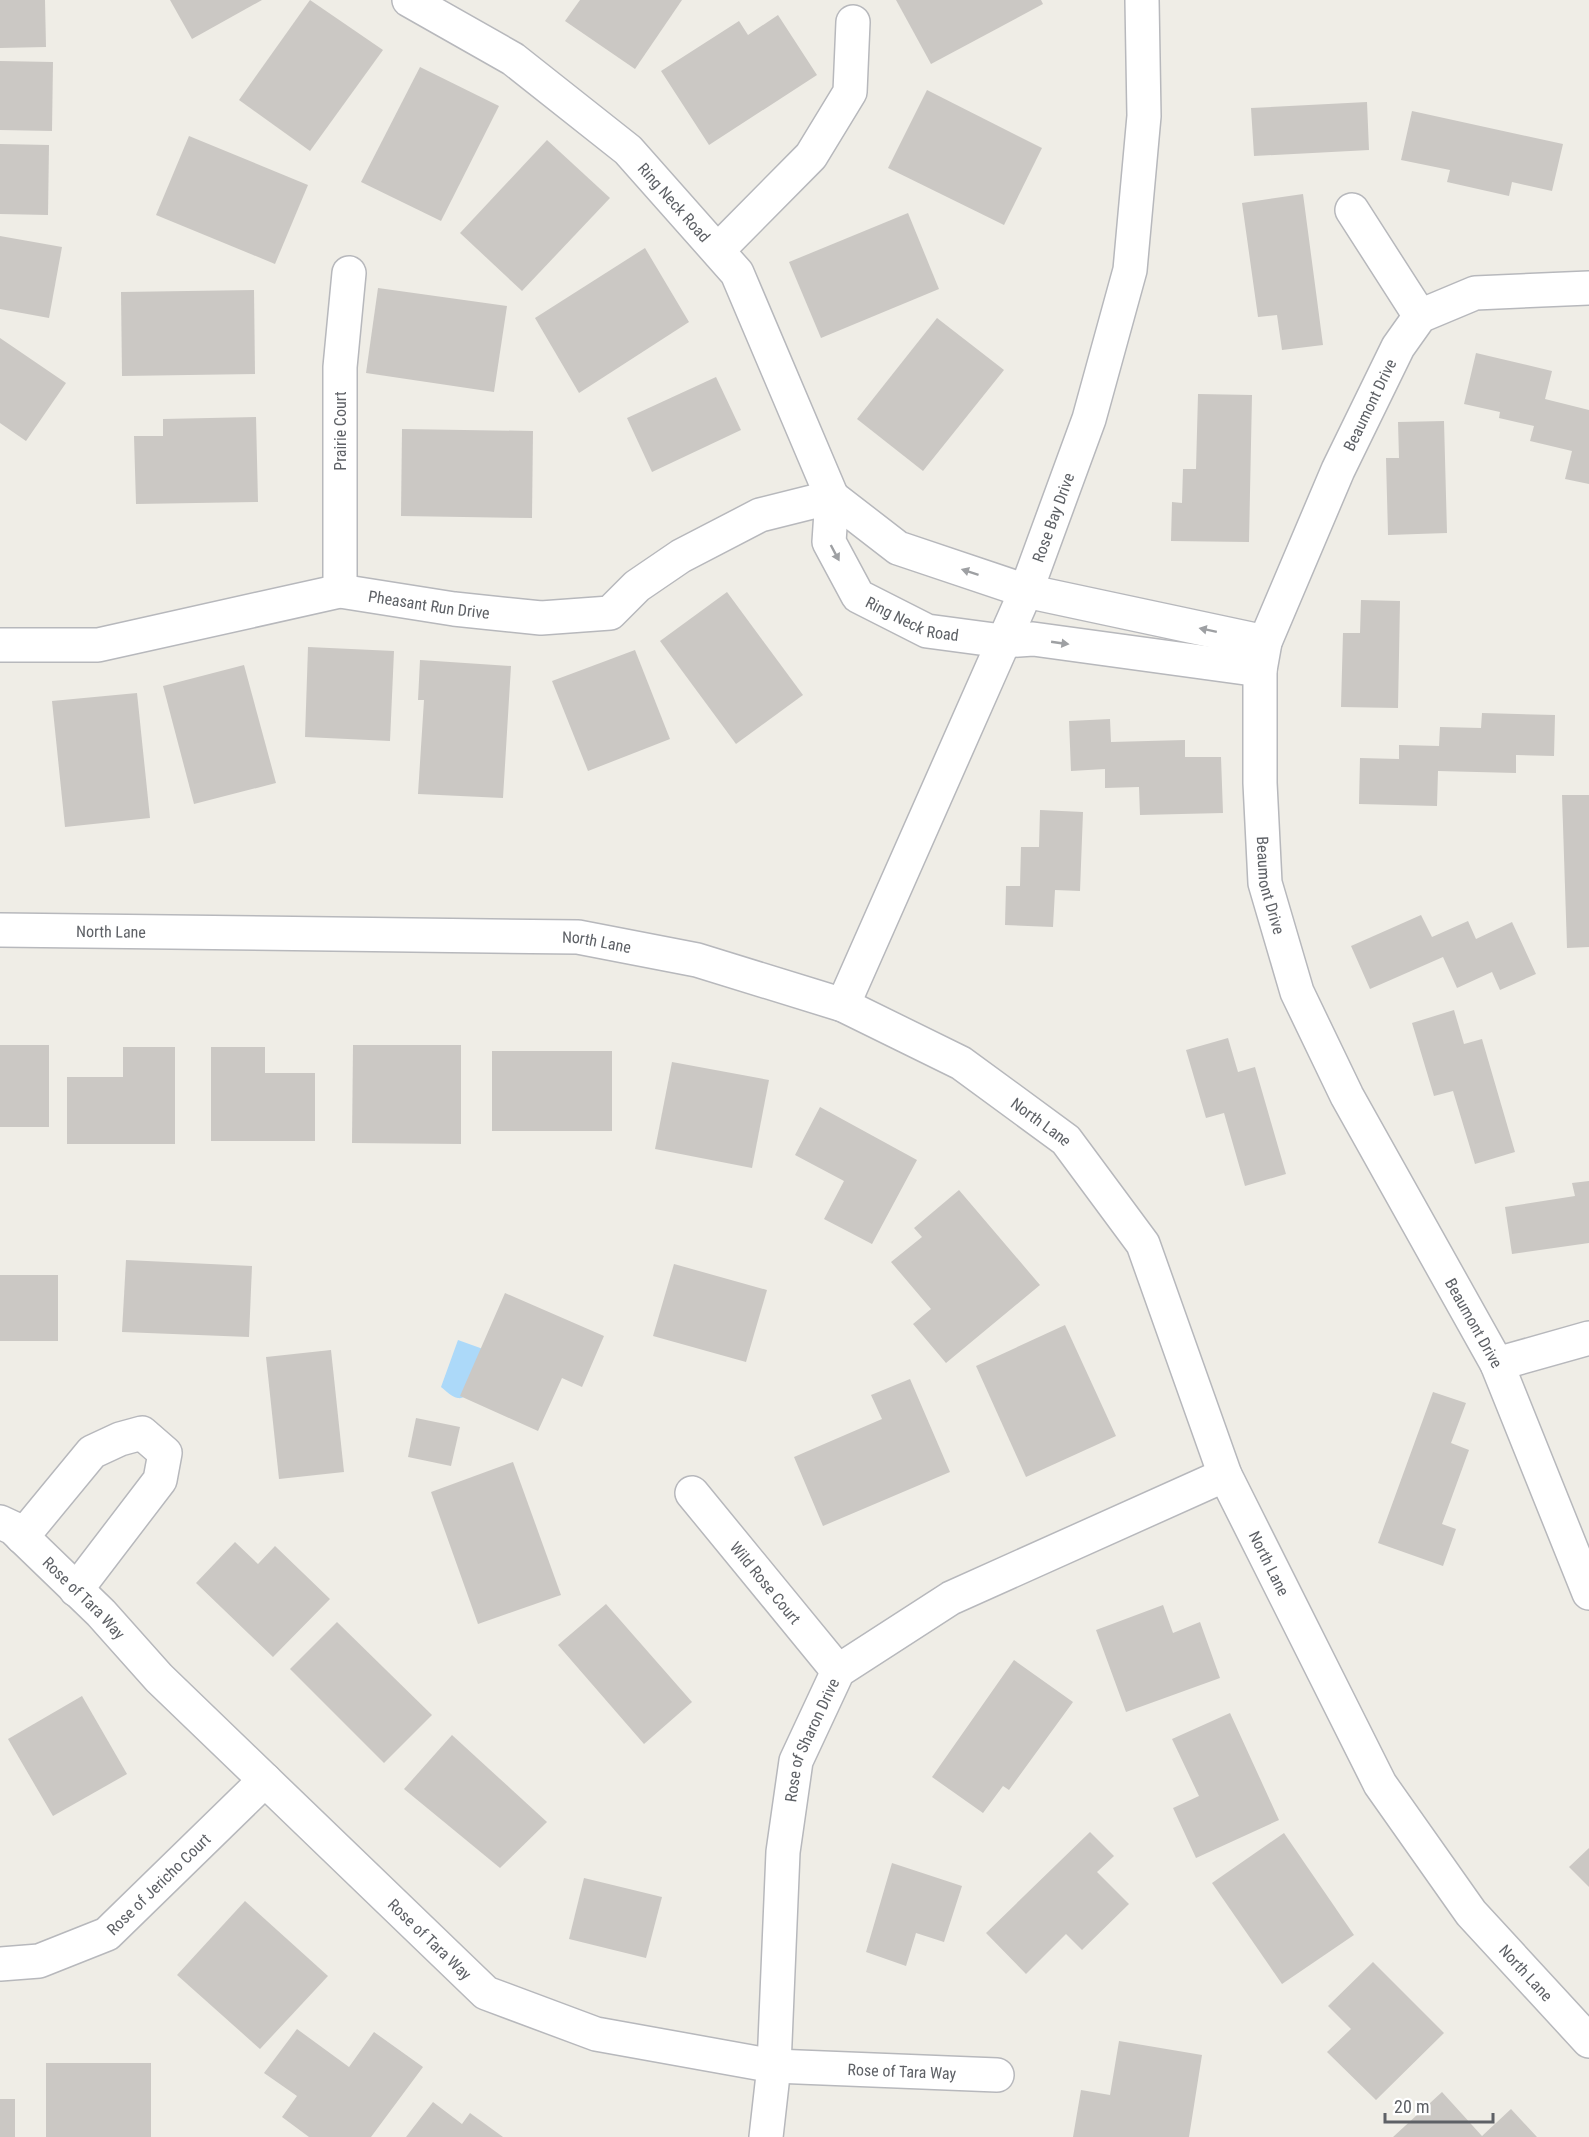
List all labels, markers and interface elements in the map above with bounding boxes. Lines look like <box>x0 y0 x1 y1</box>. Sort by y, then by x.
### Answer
street label: Ring Neck Road <box>634 159 714 246</box>
street label: Beaumont Drive <box>1340 356 1400 454</box>
street label: Prairie Court <box>331 391 350 471</box>
street label: Rose Bay Drive <box>1028 470 1078 565</box>
one-way arrow <box>831 545 840 562</box>
one-way arrow <box>961 567 979 576</box>
street label: Pheasant Run Drive <box>367 586 491 622</box>
street label: Ring Neck Road <box>863 592 960 645</box>
one-way arrow <box>1199 625 1217 635</box>
one-way arrow <box>1051 638 1070 648</box>
street label: Beaumont Drive <box>1253 836 1289 936</box>
street label: North Lane <box>76 921 146 941</box>
street label: North Lane <box>562 927 633 957</box>
street label: North Lane <box>1007 1094 1076 1149</box>
street label: Beaumont Drive <box>1441 1275 1507 1371</box>
street label: North Lane <box>1245 1528 1293 1599</box>
street label: Wild Rose Court <box>726 1538 805 1628</box>
street label: Rose of Tara Way <box>39 1553 129 1643</box>
street label: Rose of Sharon Drive <box>781 1675 843 1803</box>
street label: Rose of Jericho Court <box>103 1829 214 1939</box>
street label: Rose of Tara Way <box>384 1894 476 1984</box>
street label: North Lane <box>1495 1941 1557 2005</box>
street label: Rose of Tara Way <box>847 2059 957 2083</box>
scale bar <box>1385 2086 1493 2124</box>
text: 20 m <box>1394 2096 1429 2117</box>

